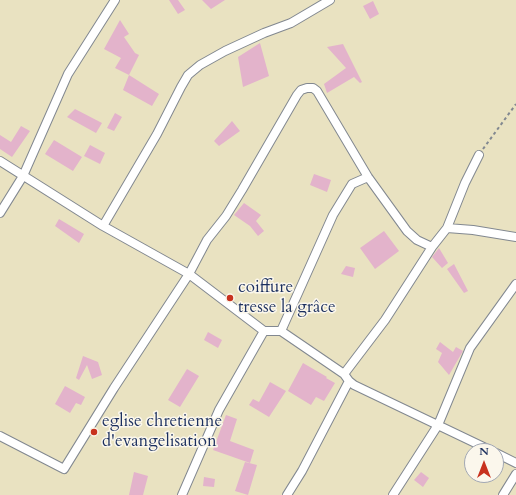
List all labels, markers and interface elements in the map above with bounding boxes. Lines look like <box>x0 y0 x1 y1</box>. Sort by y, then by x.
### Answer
place label: coiffure tresse la grâce <box>238 278 336 318</box>
marker: coiffure tresse la grâce <box>225 293 235 303</box>
place label: eglise chretienne d'evangelisation <box>102 412 222 452</box>
marker: eglise chretienne d'evangelisation <box>89 427 99 437</box>
north arrow <box>464 443 504 483</box>
text: N <box>479 444 489 459</box>

